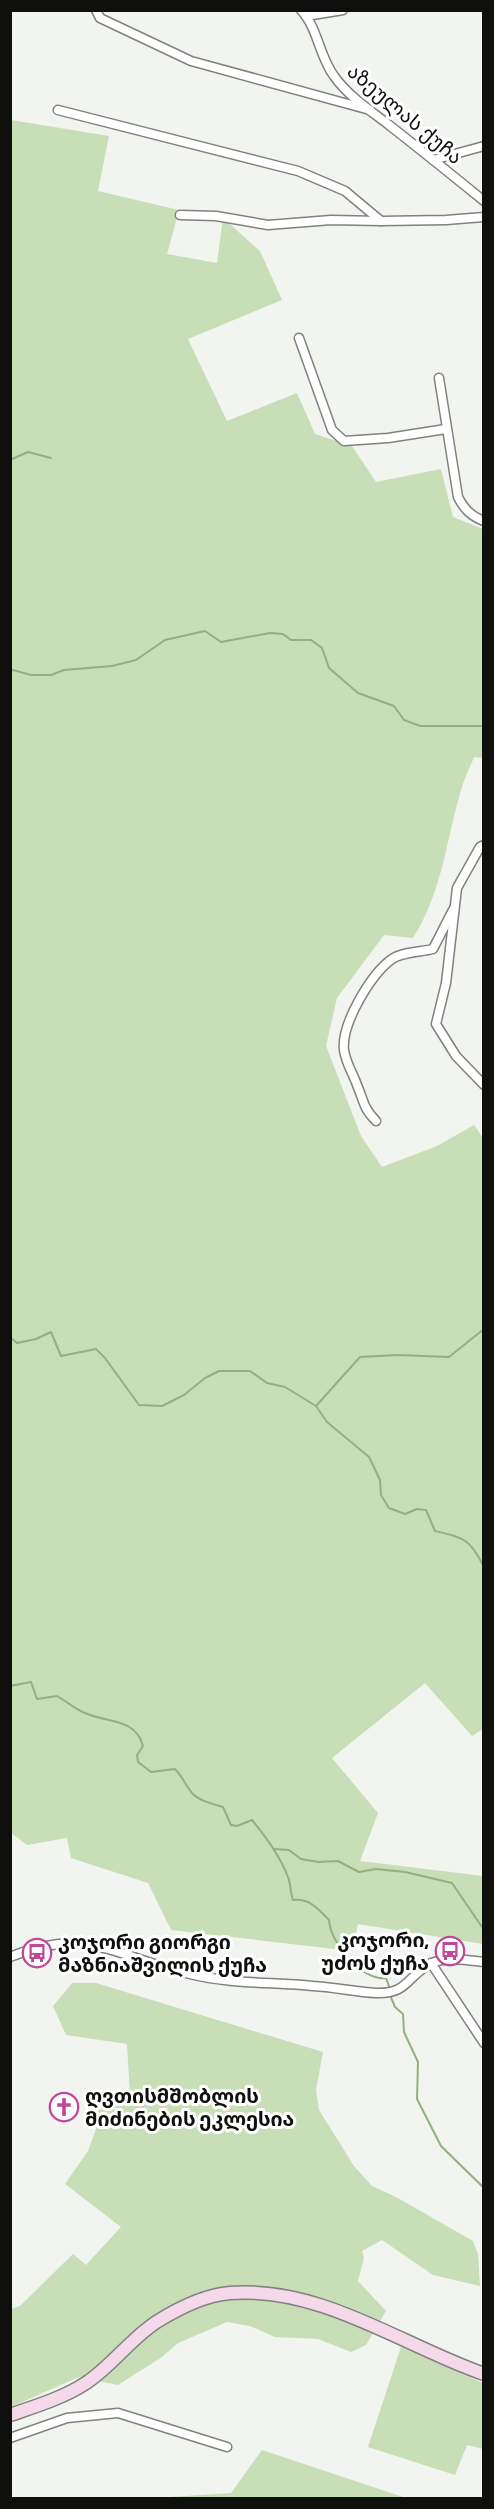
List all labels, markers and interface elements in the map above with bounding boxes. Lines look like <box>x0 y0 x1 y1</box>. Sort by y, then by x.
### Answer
street label: აზეულას ქუჩა <box>342 59 467 170</box>
place label: კოჯორი, უძოს ქუჩა <box>321 1928 429 1975</box>
place label: კოჯორი გიორგი მაზნიაშვილის ქუჩა <box>58 1930 267 1977</box>
bus stop icon: კოჯორი, უძოს ქუჩა <box>434 1935 466 1967</box>
bus stop icon: კოჯორი გიორგი მაზნიაშვილის ქუჩა <box>21 1937 53 1969</box>
place label: ღვთისმშობლის მიძინების ეკლესია <box>85 2084 294 2131</box>
church icon: ღვთისმშობლის მიძინების ეკლესია <box>48 2091 80 2123</box>

